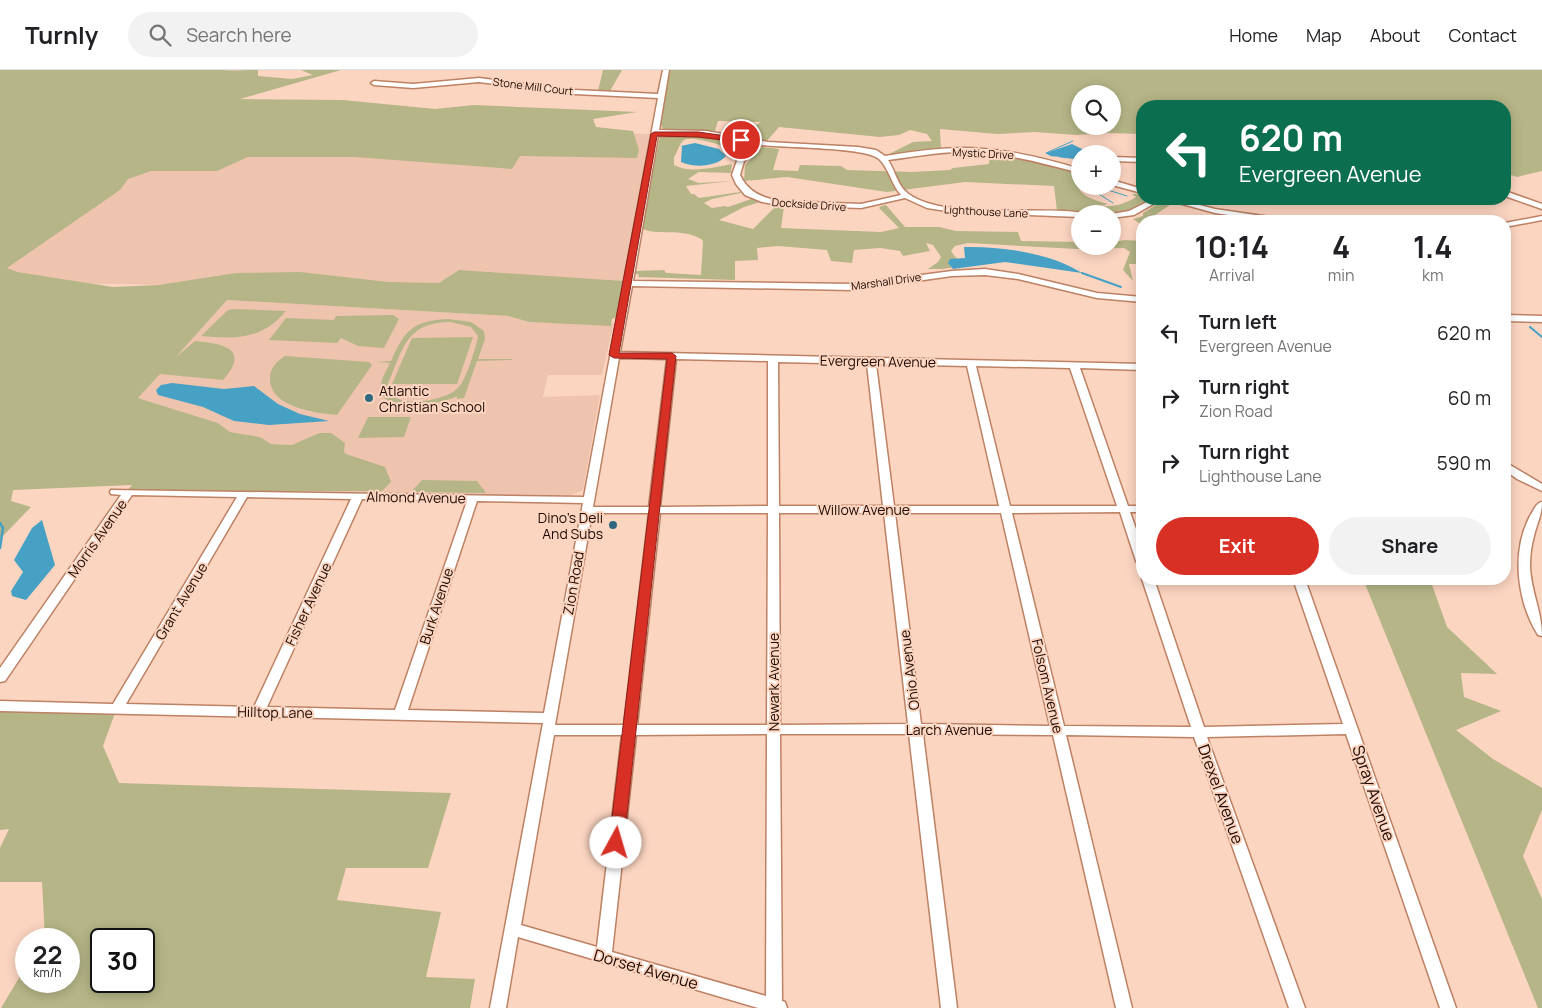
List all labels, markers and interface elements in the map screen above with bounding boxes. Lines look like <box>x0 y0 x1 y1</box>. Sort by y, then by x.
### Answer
search box <box>128 12 478 57</box>
text: Turnly <box>25 18 98 51</box>
icon: search <box>146 21 174 49</box>
text: Search here <box>186 22 292 48</box>
text: Home <box>1229 23 1278 47</box>
text: Map <box>1306 23 1342 47</box>
text: About <box>1370 23 1420 47</box>
text: Contact <box>1448 23 1517 47</box>
street label: Stone Mill Court <box>492 74 574 98</box>
map controls <box>1071 85 1121 255</box>
button: search <box>1071 85 1121 135</box>
text: 620 m <box>1239 114 1343 162</box>
pin <box>720 119 762 161</box>
icon: left <box>1156 120 1221 185</box>
icon: arrive <box>727 126 755 154</box>
street label: Mystic Drive <box>952 144 1015 162</box>
button: + <box>1071 145 1121 195</box>
text: Evergreen Avenue <box>1239 159 1422 189</box>
street label: Dockside Drive <box>771 194 847 214</box>
street label: Lighthouse Lane <box>944 201 1029 221</box>
button: − <box>1071 205 1121 255</box>
text: 10:14 <box>1195 226 1269 267</box>
text: 4 <box>1332 226 1350 267</box>
text: 1.4 <box>1413 226 1452 267</box>
text: Arrival <box>1209 264 1255 286</box>
text: min <box>1328 264 1355 286</box>
text: km <box>1422 264 1444 286</box>
street label: Marshall Drive <box>850 269 923 293</box>
text: Turn left <box>1199 309 1277 335</box>
icon: left <box>1156 319 1184 347</box>
text: 620 m <box>1437 320 1491 346</box>
text: Evergreen Avenue <box>1199 335 1332 357</box>
street label: Evergreen Avenue <box>820 350 936 372</box>
text: Turn right <box>1199 374 1289 400</box>
place label: Atlantic Christian School <box>379 381 485 416</box>
icon: right <box>1156 384 1184 412</box>
text: 60 m <box>1448 385 1491 411</box>
marker: Atlantic Christian School <box>363 392 375 404</box>
text: Zion Road <box>1199 400 1273 422</box>
text: Turn right <box>1199 439 1289 465</box>
icon: right <box>1156 449 1184 477</box>
text: 590 m <box>1437 450 1491 476</box>
text: Lighthouse Lane <box>1199 465 1322 487</box>
street label: Almond Avenue <box>366 487 466 507</box>
street label: Morris Avenue <box>63 495 131 581</box>
street label: Willow Avenue <box>818 500 910 519</box>
place label: Dino's Deli And Subs <box>538 508 603 543</box>
button: Exit <box>1156 517 1319 575</box>
button: Share <box>1329 517 1491 575</box>
marker: Dino's Deli And Subs <box>607 519 619 531</box>
street label: Zion Road <box>558 550 588 616</box>
street label: Grant Avenue <box>150 559 212 643</box>
street label: Fisher Avenue <box>280 559 336 649</box>
street label: Burk Avenue <box>415 565 457 647</box>
street label: Ohio Avenue <box>895 629 923 711</box>
street label: Newark Avenue <box>764 633 783 731</box>
street label: Folsom Avenue <box>1028 637 1068 735</box>
street label: Hilltop Lane <box>237 702 313 722</box>
street label: Larch Avenue <box>906 720 992 739</box>
street label: Drexel Avenue <box>1193 741 1249 847</box>
street label: Spray Avenue <box>1347 742 1401 844</box>
position arrow <box>589 816 641 868</box>
speed limit sign: 30 <box>90 928 155 993</box>
text: 22 <box>33 937 62 972</box>
street label: Dorset Avenue <box>591 944 701 994</box>
text: km/h <box>34 964 61 981</box>

